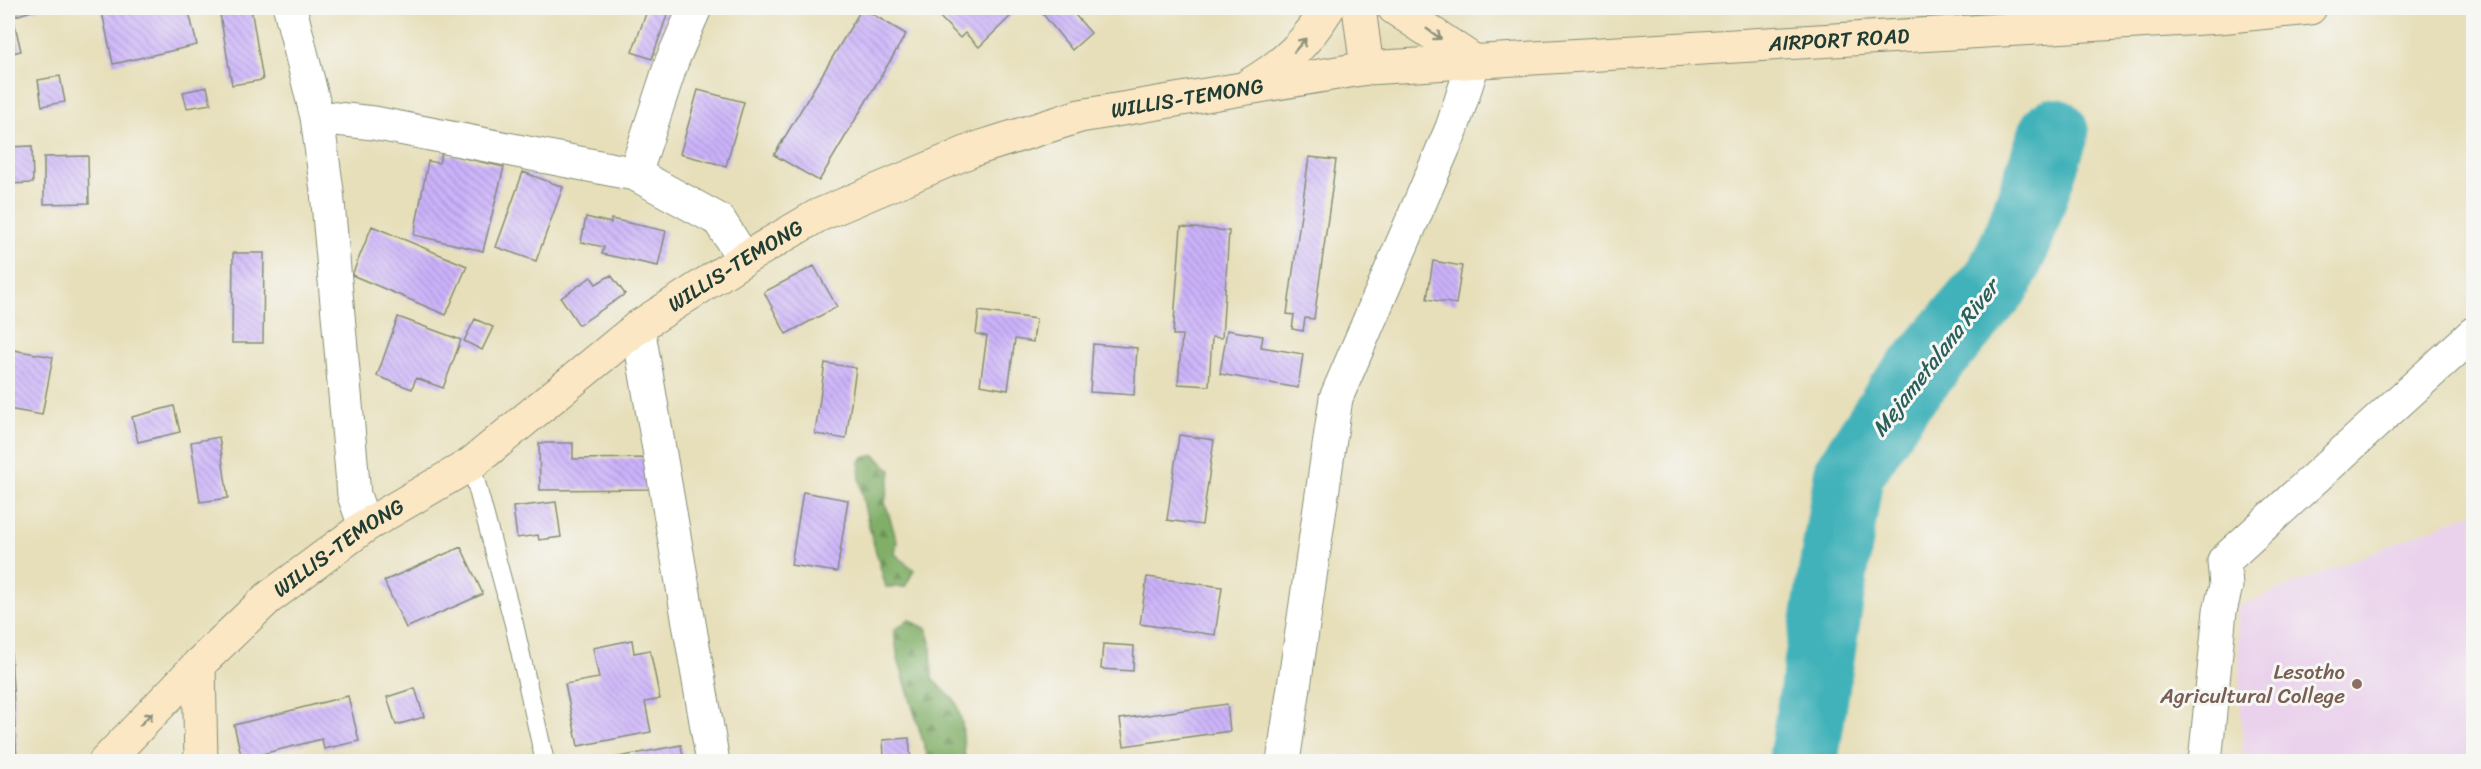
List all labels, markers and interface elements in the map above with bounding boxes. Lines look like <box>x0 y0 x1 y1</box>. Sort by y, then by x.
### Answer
street label: AIRPORT ROAD <box>1766 17 1911 63</box>
one-way arrow <box>1425 28 1442 40</box>
one-way arrow <box>1293 37 1307 52</box>
street label: WILLIS-TEMONG <box>1108 67 1267 130</box>
street label: WILLIS-TEMONG <box>660 209 811 323</box>
water label: Mejametalana River <box>1861 268 2012 445</box>
street label: WILLIS-TEMONG <box>264 488 412 608</box>
place label: Lesotho Agricultural College <box>2159 653 2345 715</box>
marker: Lesotho Agricultural College <box>2350 677 2364 691</box>
one-way arrow <box>139 712 153 727</box>

